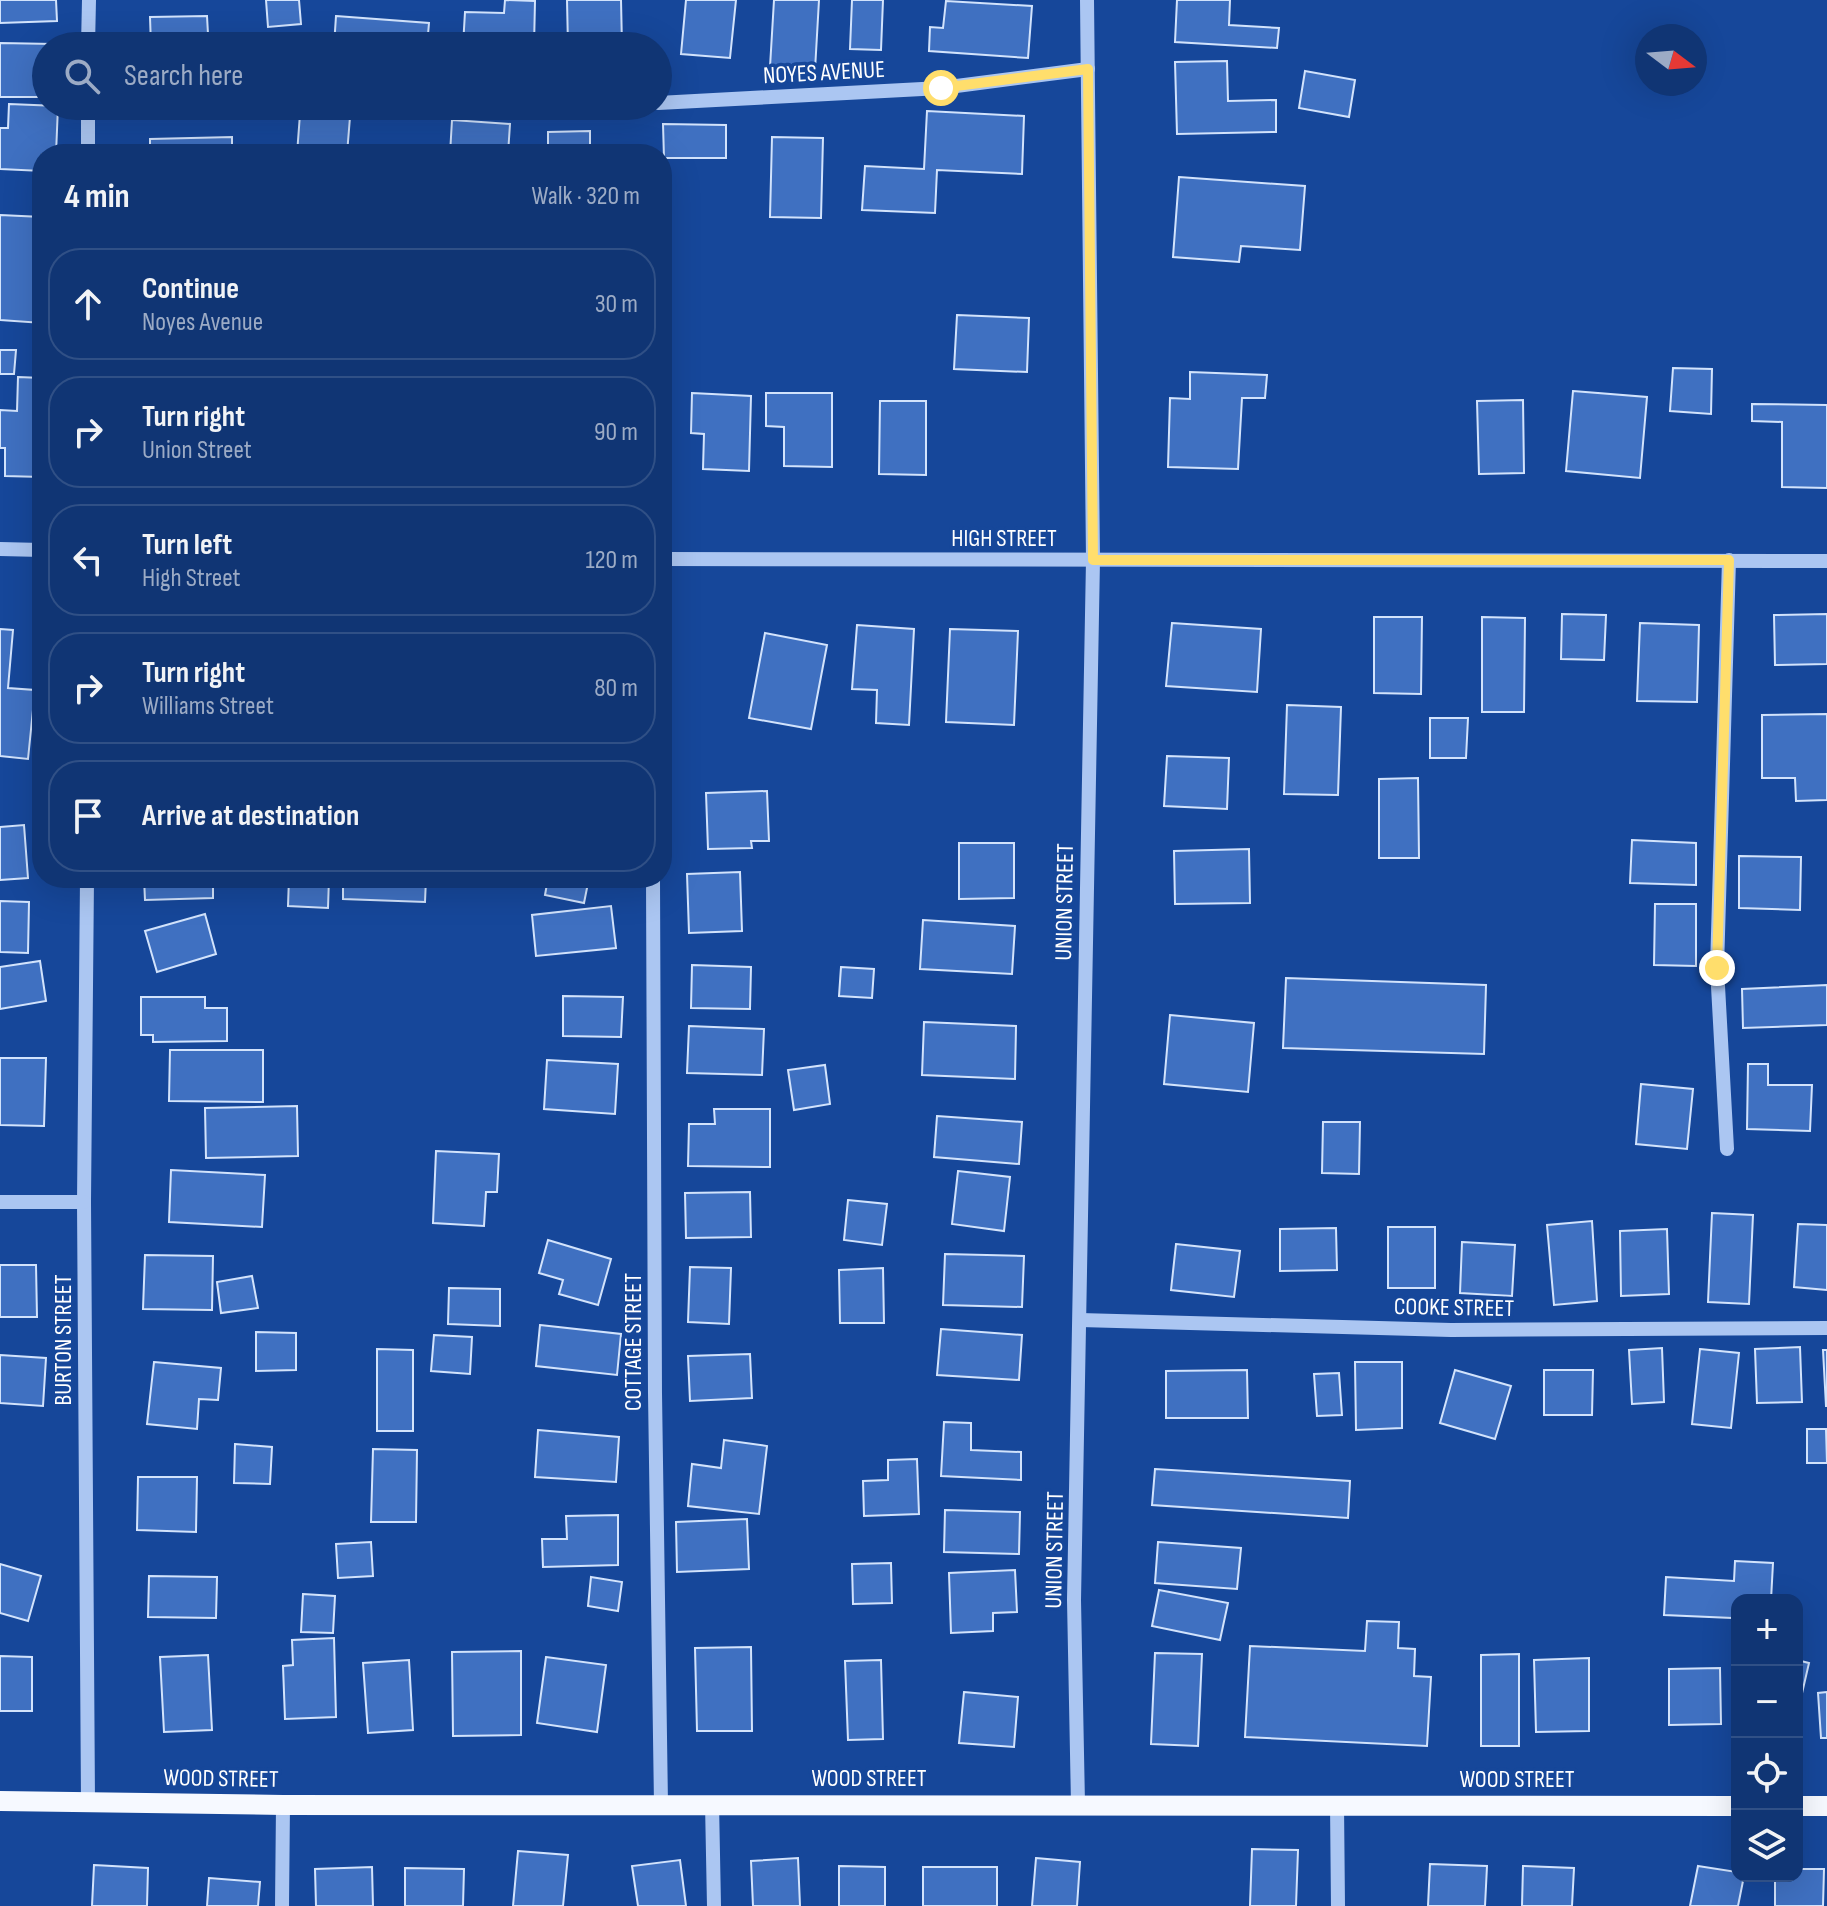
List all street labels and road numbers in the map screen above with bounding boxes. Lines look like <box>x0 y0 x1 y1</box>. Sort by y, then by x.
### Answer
street label: NOYES AVENUE <box>762 55 886 90</box>
street label: HIGH STREET <box>951 524 1057 553</box>
street label: UNION STREET <box>1049 843 1080 961</box>
street label: COTTAGE STREET <box>619 1273 648 1411</box>
street label: BURTON STREET <box>49 1274 78 1405</box>
street label: COOKE STREET <box>1394 1292 1515 1323</box>
street label: UNION STREET <box>1039 1491 1070 1609</box>
street label: WOOD STREET <box>163 1763 279 1794</box>
street label: WOOD STREET <box>811 1764 927 1793</box>
street label: WOOD STREET <box>1459 1765 1575 1794</box>

